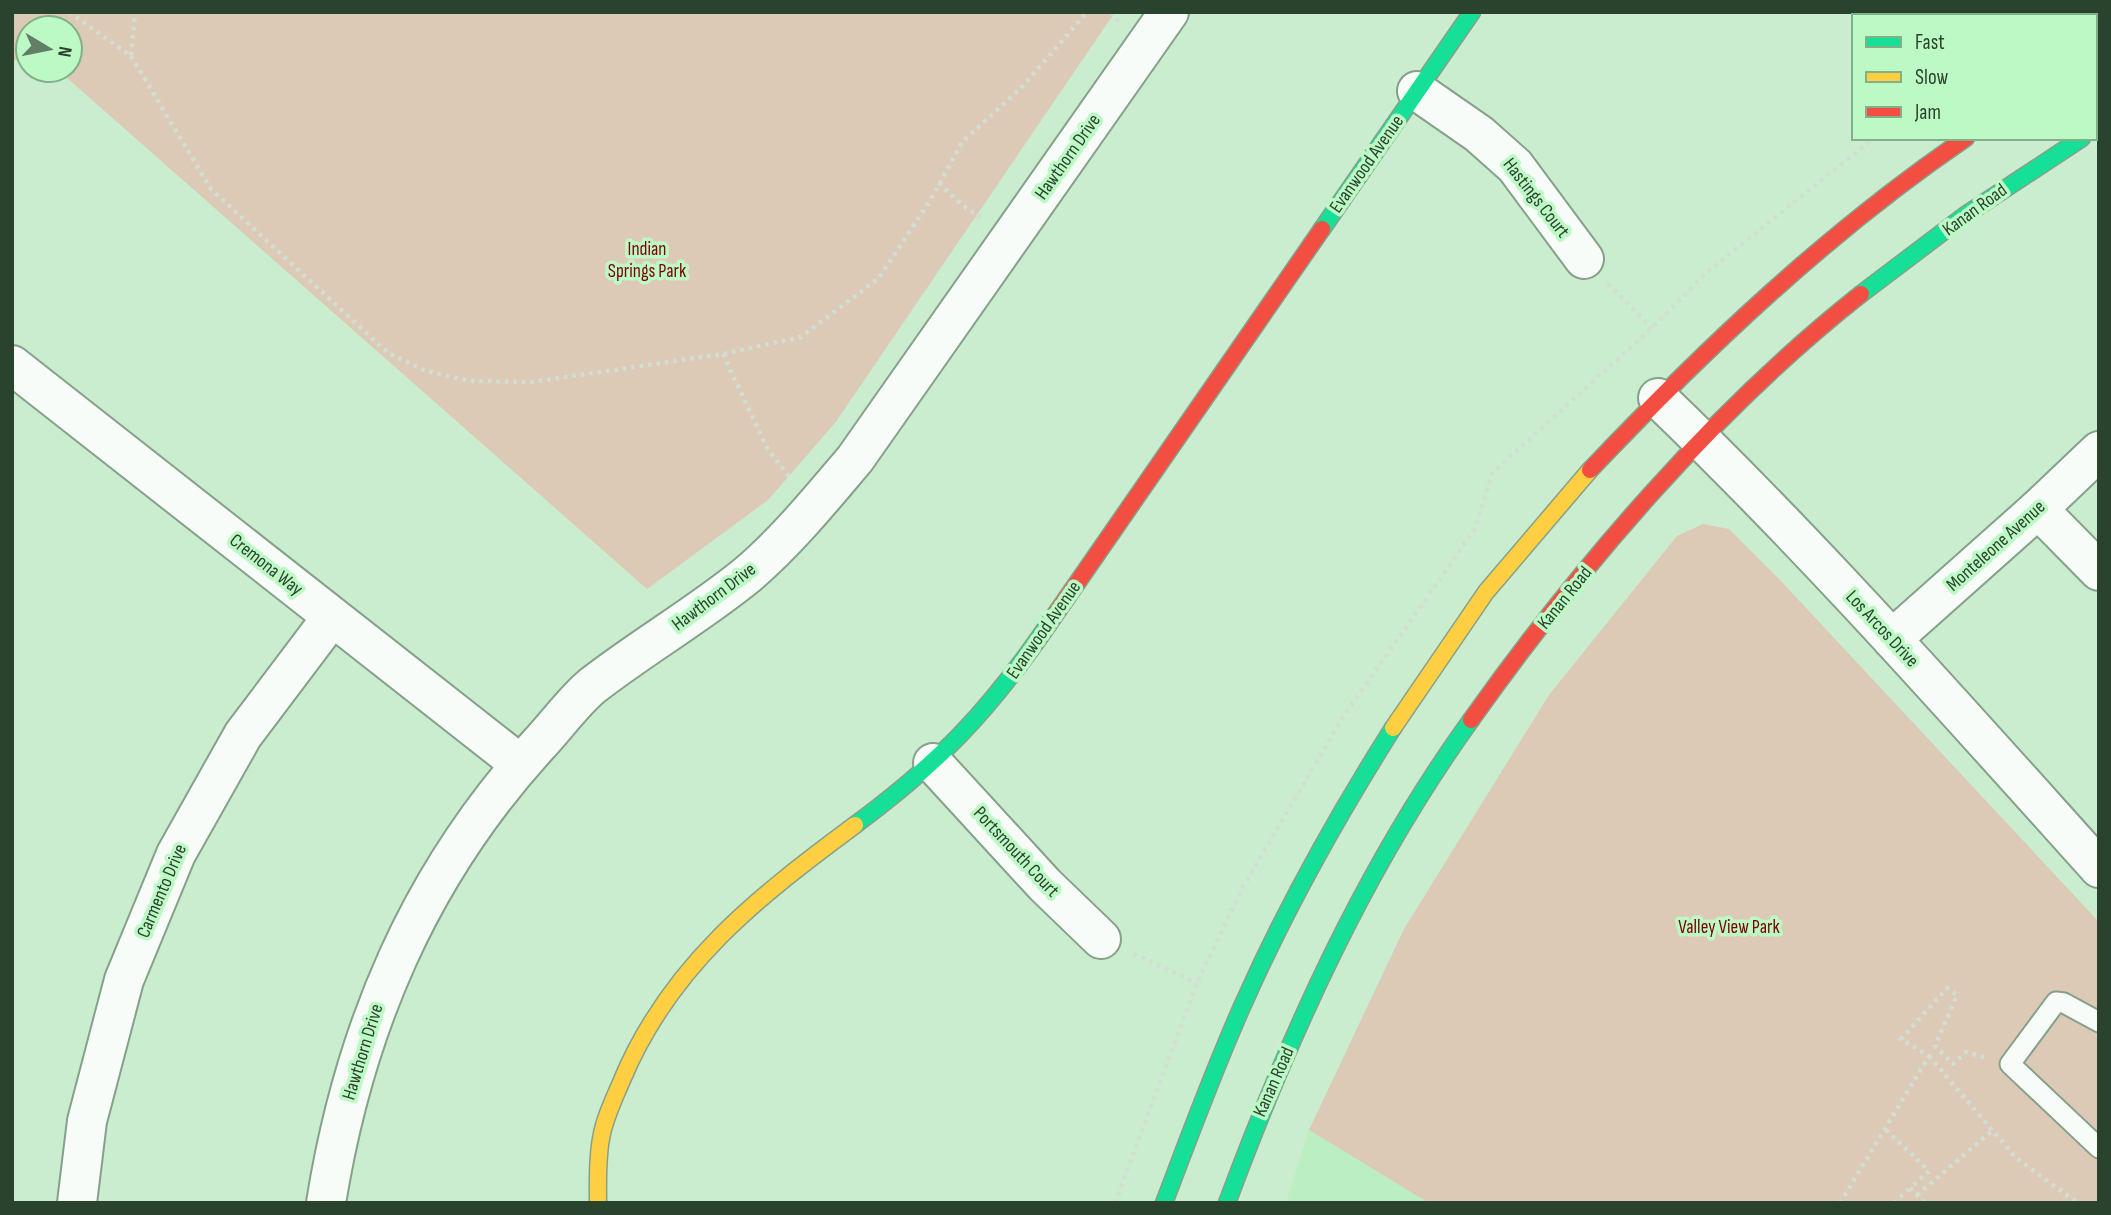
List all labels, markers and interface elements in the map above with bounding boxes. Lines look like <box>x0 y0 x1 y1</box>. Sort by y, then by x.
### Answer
north arrow <box>14 14 84 84</box>
legend <box>1852 14 2097 140</box>
text: Fast <box>1915 30 1945 55</box>
text: N <box>52 45 76 59</box>
text: Slow <box>1915 65 1949 90</box>
text: Jam <box>1914 100 1941 125</box>
street label: Hawthorn Drive <box>1030 110 1106 204</box>
street label: Evanwood Avenue <box>1325 111 1409 217</box>
street label: Hastings Court <box>1498 153 1574 243</box>
street label: Kanan Road <box>1938 179 2012 241</box>
park label: Indian Springs Park <box>608 238 687 283</box>
street label: Monteleone Avenue <box>1942 496 2050 596</box>
street label: Cremona Way <box>225 529 308 601</box>
street label: Hawthorn Drive <box>668 558 760 636</box>
street label: Kanan Road <box>1533 562 1597 634</box>
street label: Evanwood Avenue <box>1002 577 1086 683</box>
street label: Los Arcos Drive <box>1841 586 1923 672</box>
street label: Portsmouth Court <box>968 802 1064 902</box>
street label: Carmento Drive <box>132 841 192 941</box>
park label: Valley View Park <box>1678 916 1780 939</box>
street label: Hawthorn Drive <box>338 1001 388 1103</box>
street label: Kanan Road <box>1248 1043 1300 1121</box>

